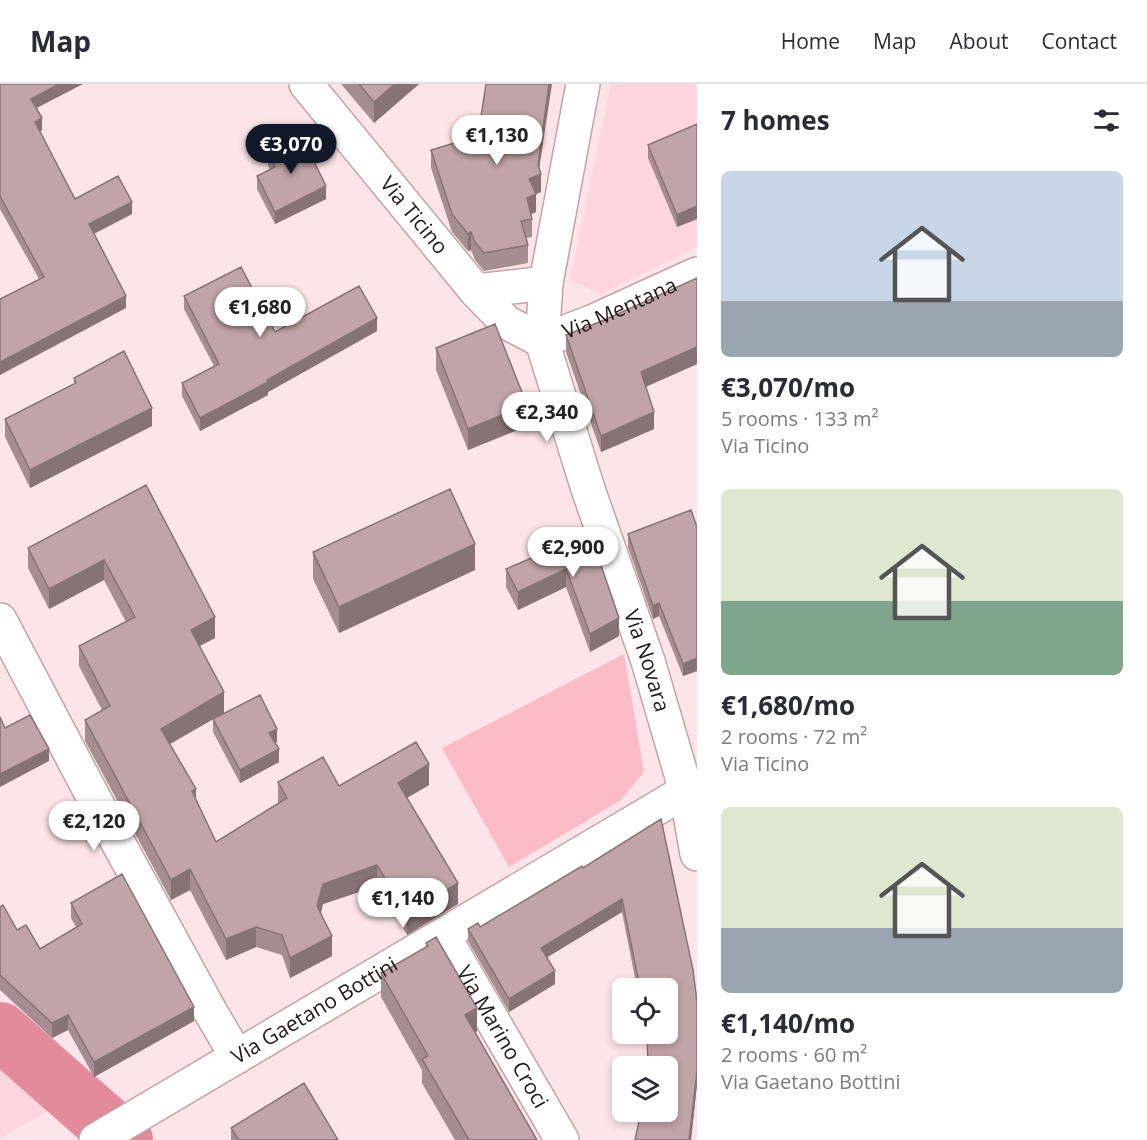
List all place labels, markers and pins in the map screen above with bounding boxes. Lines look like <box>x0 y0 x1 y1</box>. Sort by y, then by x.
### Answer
pin: €1,130 <box>448 115 546 166</box>
pin: €3,070 <box>242 124 340 175</box>
pin: €1,680 <box>211 287 309 338</box>
pin: €2,340 <box>498 392 596 443</box>
pin: €2,900 <box>524 527 622 578</box>
pin: €2,120 <box>45 801 143 852</box>
pin: €1,140 <box>354 878 452 929</box>

